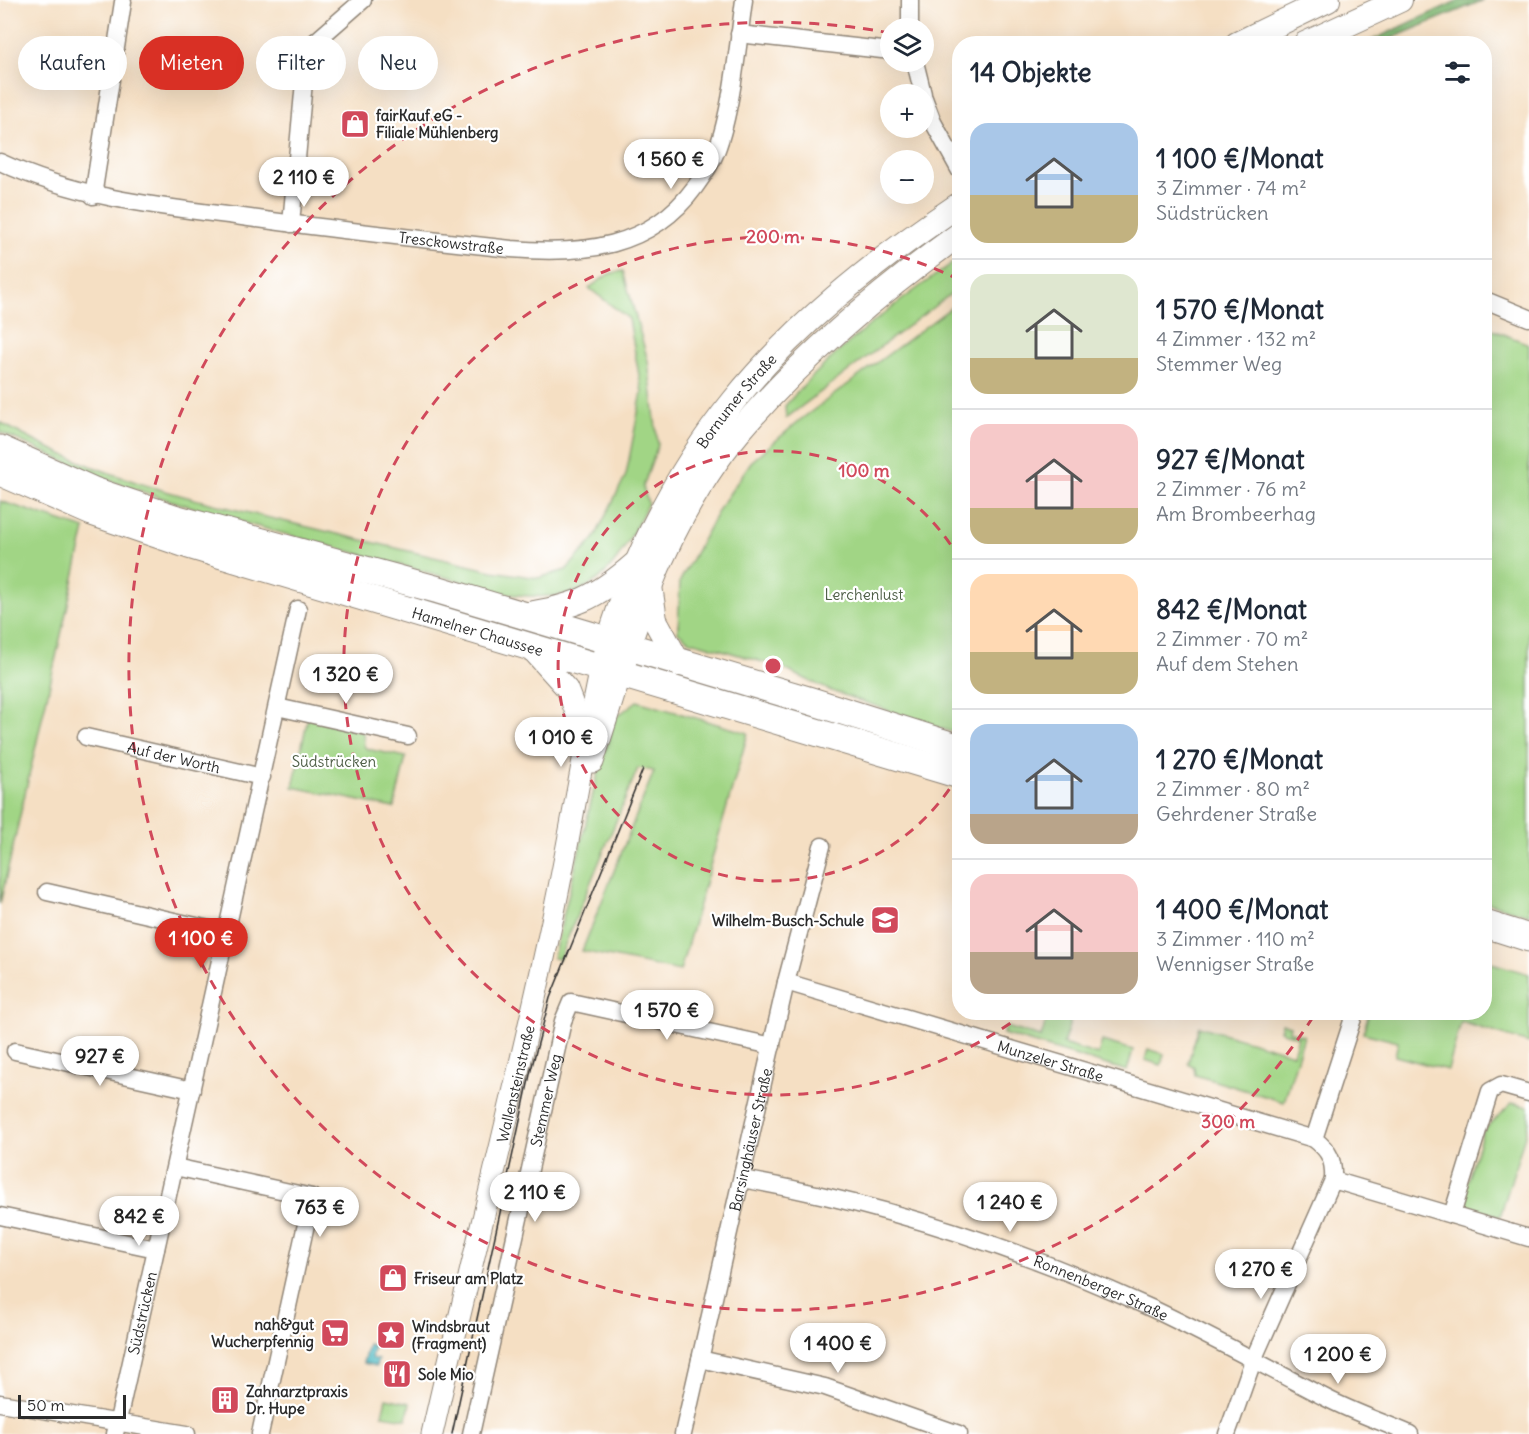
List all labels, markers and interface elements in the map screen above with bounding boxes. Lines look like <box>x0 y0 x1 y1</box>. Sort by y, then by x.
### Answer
map controls <box>880 18 934 204</box>
button: layers <box>880 18 934 72</box>
chip: Kaufen <box>18 36 127 90</box>
chip: Mieten <box>139 36 244 90</box>
chip: Filter <box>256 36 346 90</box>
chip: Neu <box>358 36 438 90</box>
text: 14 Objekte <box>970 56 1092 89</box>
icon: filters <box>1441 56 1474 89</box>
button: + <box>880 84 934 138</box>
place label: fairKauf eG - Filiale Mühlenberg <box>376 106 498 143</box>
shop icon: fairKauf eG - Filiale Mühlenberg <box>339 108 371 140</box>
pin: 1 560 € <box>616 139 726 190</box>
text: 1 100 €/Monat <box>1156 142 1324 175</box>
text: 1 560 € <box>638 146 704 171</box>
icon: home <box>1018 147 1090 219</box>
button: − <box>880 150 934 204</box>
pin: 2 110 € <box>249 157 359 208</box>
text: 2 110 € <box>273 164 335 189</box>
text: 3 Zimmer · 74 m² <box>1156 175 1307 200</box>
text: Südstrücken <box>1156 200 1269 225</box>
text: 200 m <box>746 225 800 248</box>
street label: Tresckowstraße <box>398 227 505 258</box>
text: 1 570 €/Monat <box>1156 293 1324 326</box>
icon: home <box>1018 298 1090 370</box>
text: 4 Zimmer · 132 m² <box>1156 326 1316 351</box>
street label: Bornumer Straße <box>692 349 780 452</box>
text: Stemmer Weg <box>1156 351 1282 376</box>
text: 927 €/Monat <box>1156 443 1304 476</box>
icon: home <box>1018 448 1090 520</box>
text: 100 m <box>839 459 890 482</box>
text: 2 Zimmer · 76 m² <box>1156 476 1306 501</box>
text: Am Brombeerhag <box>1156 501 1316 526</box>
park label: Lerchenlust <box>825 585 903 604</box>
text: 842 €/Monat <box>1156 593 1307 626</box>
icon: home <box>1018 598 1090 670</box>
street label: Hamelner Chaussee <box>410 603 546 660</box>
text: 2 Zimmer · 70 m² <box>1156 626 1308 651</box>
text: Auf dem Stehen <box>1156 651 1299 676</box>
pin: 1 320 € <box>291 654 401 705</box>
centre of rings <box>763 656 783 676</box>
text: 1 320 € <box>313 661 379 686</box>
pin: 1 010 € <box>506 717 616 768</box>
text: 1 010 € <box>529 724 593 749</box>
street label: Auf der Worth <box>125 737 222 777</box>
text: 1 270 €/Monat <box>1156 743 1323 776</box>
icon: home <box>1018 748 1090 820</box>
park label: Südstrücken <box>292 752 377 771</box>
text: 2 Zimmer · 80 m² <box>1156 776 1310 801</box>
text: Gehrdener Straße <box>1156 801 1317 826</box>
text: 1 400 €/Monat <box>1156 893 1328 926</box>
icon: home <box>1018 898 1090 970</box>
school or university icon: Wilhelm-Busch-Schule <box>869 904 901 936</box>
place label: Wilhelm-Busch-Schule <box>712 911 864 930</box>
pin: 1 100 € <box>146 918 256 969</box>
text: 1 100 € <box>169 925 233 950</box>
text: 3 Zimmer · 110 m² <box>1156 926 1315 951</box>
text: Wennigser Straße <box>1156 951 1314 976</box>
pin: 1 570 € <box>612 990 722 1041</box>
text: 1 570 € <box>635 997 699 1022</box>
street label: Wallensteinstraße <box>492 1023 538 1144</box>
pin: 927 € <box>58 1036 142 1087</box>
street label: Munzeler Straße <box>995 1036 1106 1085</box>
text: 927 € <box>75 1043 125 1068</box>
street label: Stemmer Weg <box>526 1052 565 1148</box>
street label: Barsinghäuser Straße <box>725 1066 776 1213</box>
text: 300 m <box>1201 1110 1255 1133</box>
pin: 2 110 € <box>480 1172 590 1223</box>
text: 2 110 € <box>504 1179 566 1204</box>
pin: 1 240 € <box>955 1182 1065 1233</box>
pin: 763 € <box>278 1187 362 1238</box>
text: 1 240 € <box>977 1189 1043 1214</box>
text: 763 € <box>295 1194 345 1219</box>
pin: 842 € <box>97 1196 181 1247</box>
text: 842 € <box>113 1203 165 1228</box>
pin: 1 270 € <box>1206 1249 1316 1300</box>
street label: Ronnenberger Straße <box>1031 1251 1172 1325</box>
text: 1 270 € <box>1229 1256 1293 1281</box>
shop icon: Friseur am Platz <box>377 1262 409 1294</box>
street label: Südstrücken <box>123 1269 160 1356</box>
place label: Friseur am Platz <box>414 1269 523 1288</box>
place label: nah&gut Wucherpfennig <box>211 1315 315 1352</box>
supermarket icon: nah&gut Wucherpfennig <box>319 1317 351 1349</box>
place label: Windsbraut (Fragment) <box>412 1317 491 1354</box>
place icon: Windsbraut (Fragment) <box>375 1319 407 1351</box>
pin: 1 400 € <box>783 1323 893 1374</box>
text: 1 400 € <box>804 1330 872 1355</box>
pin: 1 200 € <box>1283 1334 1393 1385</box>
text: 1 200 € <box>1304 1341 1372 1366</box>
restaurant icon: Sole Mio <box>381 1358 413 1390</box>
place label: Sole Mio <box>418 1365 474 1384</box>
place label: Zahnarztpraxis Dr. Hupe <box>246 1382 348 1419</box>
building icon: Zahnarztpraxis Dr. Hupe <box>209 1384 241 1416</box>
scale bar <box>18 1392 126 1420</box>
text: 50 m <box>27 1395 65 1415</box>

